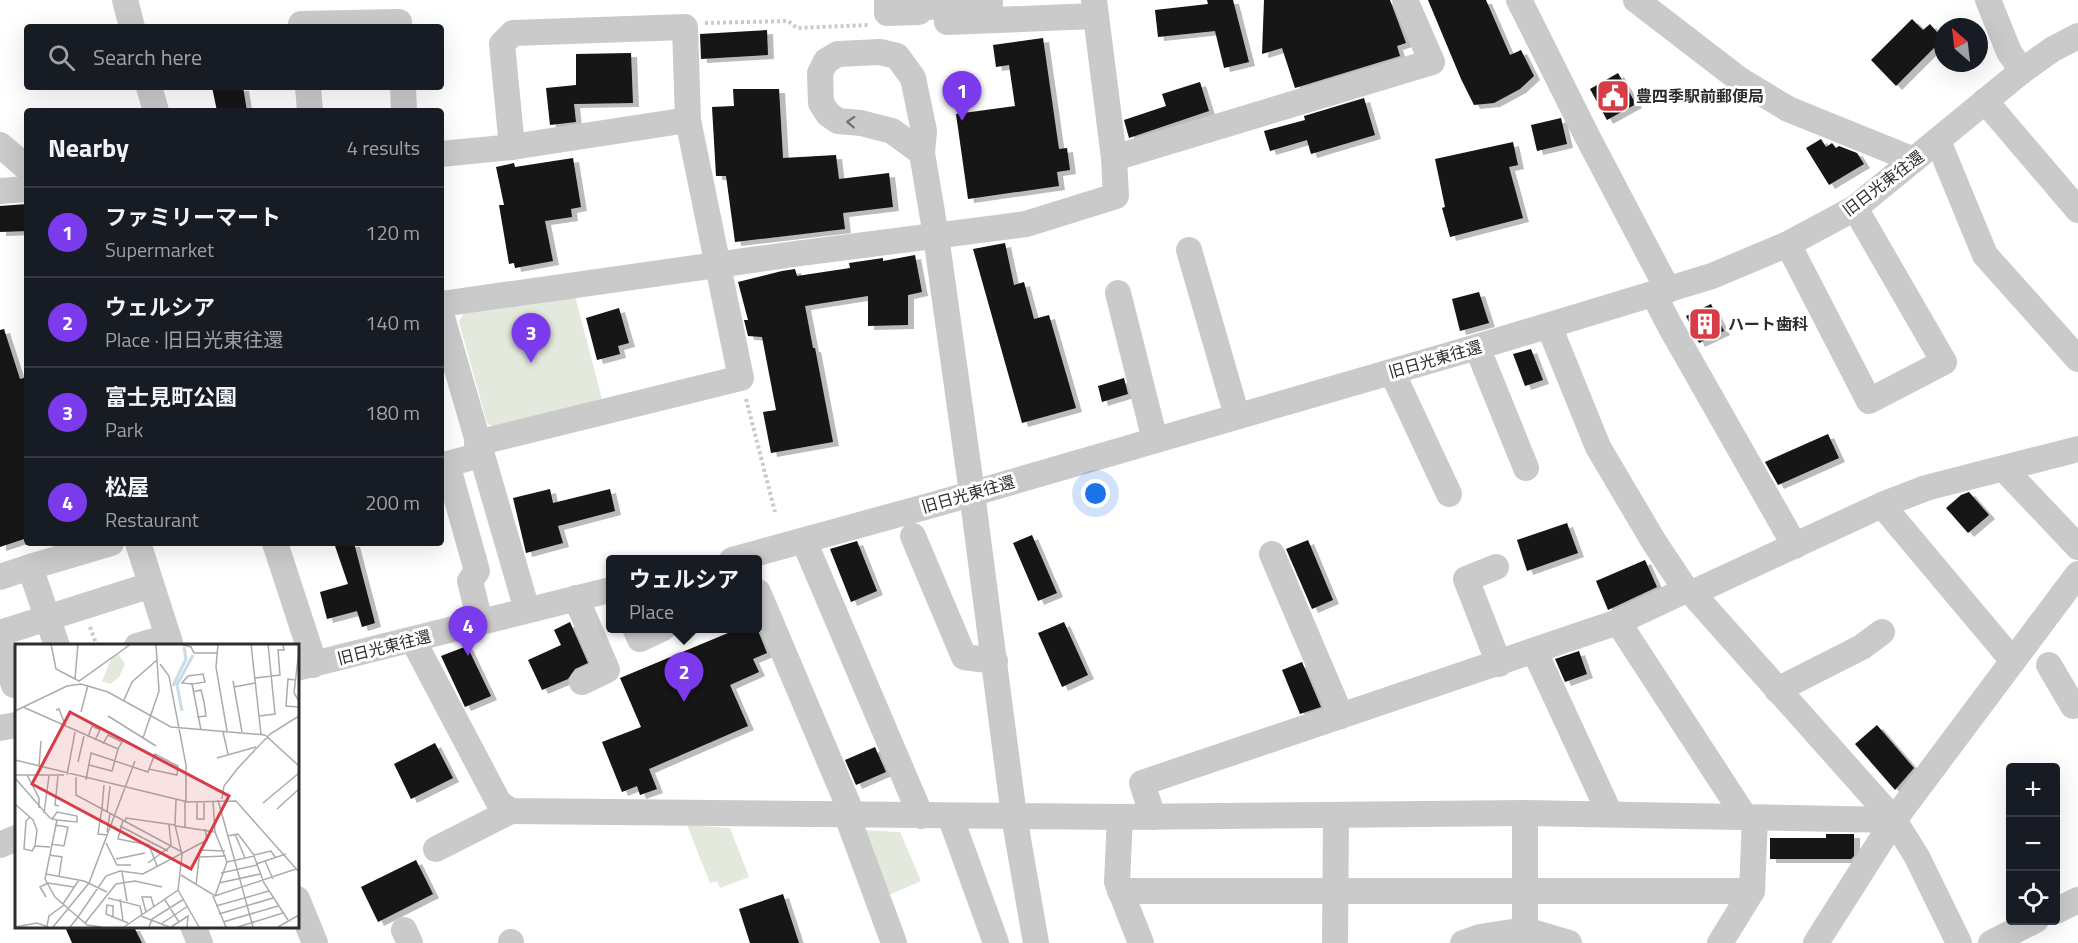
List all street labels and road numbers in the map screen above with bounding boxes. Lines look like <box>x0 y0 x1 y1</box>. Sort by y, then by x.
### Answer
street label: 旧日光東往還 <box>1837 145 1929 221</box>
street label: 旧日光東往還 <box>1386 334 1484 384</box>
street label: 旧日光東往還 <box>919 469 1017 519</box>
street label: 旧日光東往還 <box>335 624 433 670</box>

